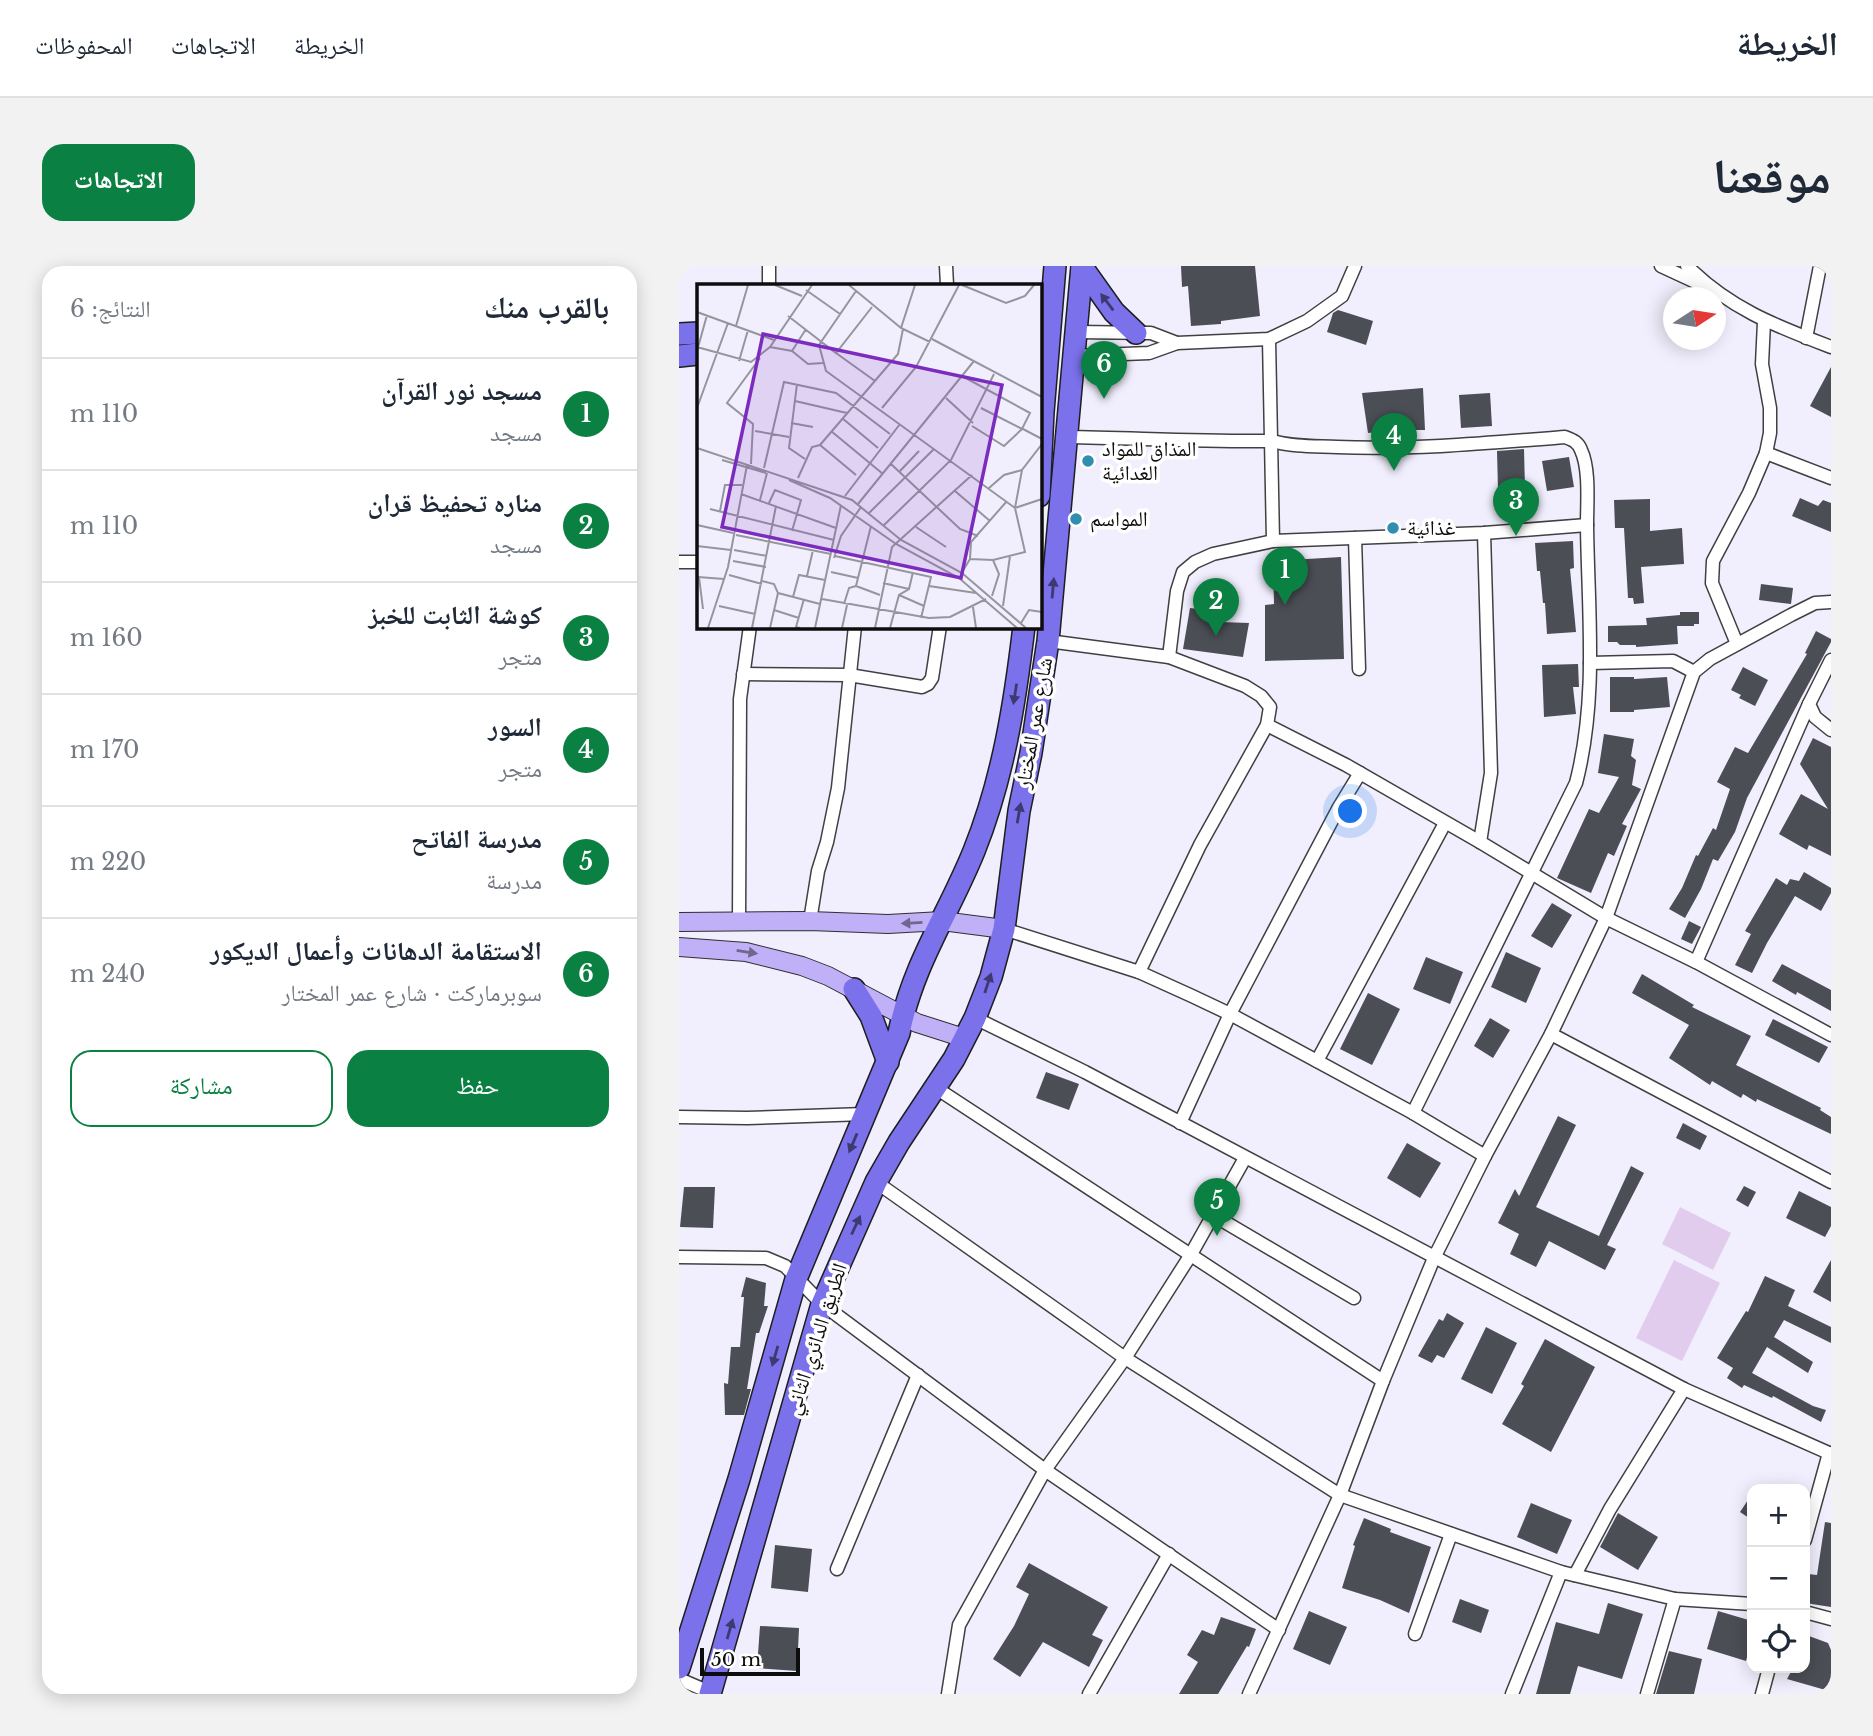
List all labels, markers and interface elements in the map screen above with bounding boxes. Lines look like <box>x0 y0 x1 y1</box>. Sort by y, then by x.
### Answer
text: الخريطة <box>1737 23 1838 64</box>
text: المحفوظات <box>35 31 133 60</box>
text: الاتجاهات <box>171 31 256 60</box>
text: الخريطة <box>294 31 365 60</box>
button: الاتجاهات <box>42 144 195 221</box>
text: موقعنا <box>1713 145 1831 206</box>
inset map <box>697 284 1041 628</box>
north arrow <box>1663 287 1726 350</box>
text: بالقرب منك <box>484 289 609 326</box>
one-way arrow <box>1100 293 1114 311</box>
text: النتائج: 6 <box>70 295 151 323</box>
pin: 6 <box>1081 341 1127 399</box>
text: مسجد نور القرآن <box>381 375 542 407</box>
text: 110 m <box>70 400 138 428</box>
text: 1 <box>581 400 591 428</box>
pin: 4 <box>1371 413 1417 471</box>
text: مسجد <box>490 419 542 447</box>
place label: المذاق للمواد الغدائية <box>1102 436 1196 486</box>
marker: المذاق للمواد الغدائية <box>1080 453 1096 469</box>
pin: 3 <box>1493 478 1539 536</box>
text: مناره تحفيظ قران <box>368 487 542 519</box>
place label: المواسم <box>1090 506 1148 533</box>
marker: المواسم <box>1068 511 1084 527</box>
text: 110 m <box>70 512 138 540</box>
text: 2 <box>579 512 594 540</box>
place label: غذائية <box>1407 515 1456 541</box>
marker: غذائية <box>1385 520 1401 536</box>
text: مسجد <box>490 531 542 559</box>
pin: 1 <box>1262 547 1308 605</box>
one-way arrow <box>1048 577 1059 599</box>
pin: 2 <box>1193 578 1239 636</box>
text: كوشة الثابت للخبز <box>368 599 542 631</box>
text: 160 m <box>70 624 143 652</box>
text: 3 <box>579 624 593 652</box>
text: متجر <box>499 643 542 671</box>
street label: شارع عمر المختار <box>1009 655 1058 792</box>
one-way arrow <box>1010 683 1021 705</box>
text: السور <box>488 711 542 743</box>
text: 170 m <box>70 736 140 764</box>
text: 4 <box>578 736 594 764</box>
text: متجر <box>499 755 542 783</box>
your location <box>1333 794 1367 828</box>
one-way arrow <box>1014 802 1025 824</box>
text: مدرسة الفاتح <box>411 823 542 855</box>
text: 220 m <box>70 848 146 876</box>
text: 5 <box>579 848 593 876</box>
text: مدرسة <box>486 867 542 895</box>
one-way arrow <box>901 917 923 928</box>
text: الاستقامة الدهانات وأعمال الديكور <box>210 935 542 967</box>
one-way arrow <box>736 947 758 958</box>
text: 240 m <box>70 960 145 988</box>
text: 6 <box>578 960 594 988</box>
one-way arrow <box>983 972 994 993</box>
text: سوبرماركت · شارع عمر المختار <box>282 979 542 1007</box>
button: مشاركة <box>70 1050 333 1127</box>
button: حفظ <box>347 1050 609 1127</box>
one-way arrow <box>847 1132 858 1153</box>
pin: 5 <box>1194 1178 1240 1236</box>
one-way arrow <box>851 1215 862 1235</box>
street label: الطريق الدائري الثاني <box>779 1260 856 1419</box>
one-way arrow <box>769 1345 780 1367</box>
map controls <box>1747 1484 1810 1673</box>
button: + <box>1747 1484 1810 1547</box>
button: − <box>1747 1547 1810 1610</box>
button: locate <box>1747 1610 1810 1673</box>
one-way arrow <box>726 1618 736 1639</box>
scale bar <box>700 1645 800 1677</box>
text: 50 m <box>711 1648 761 1671</box>

